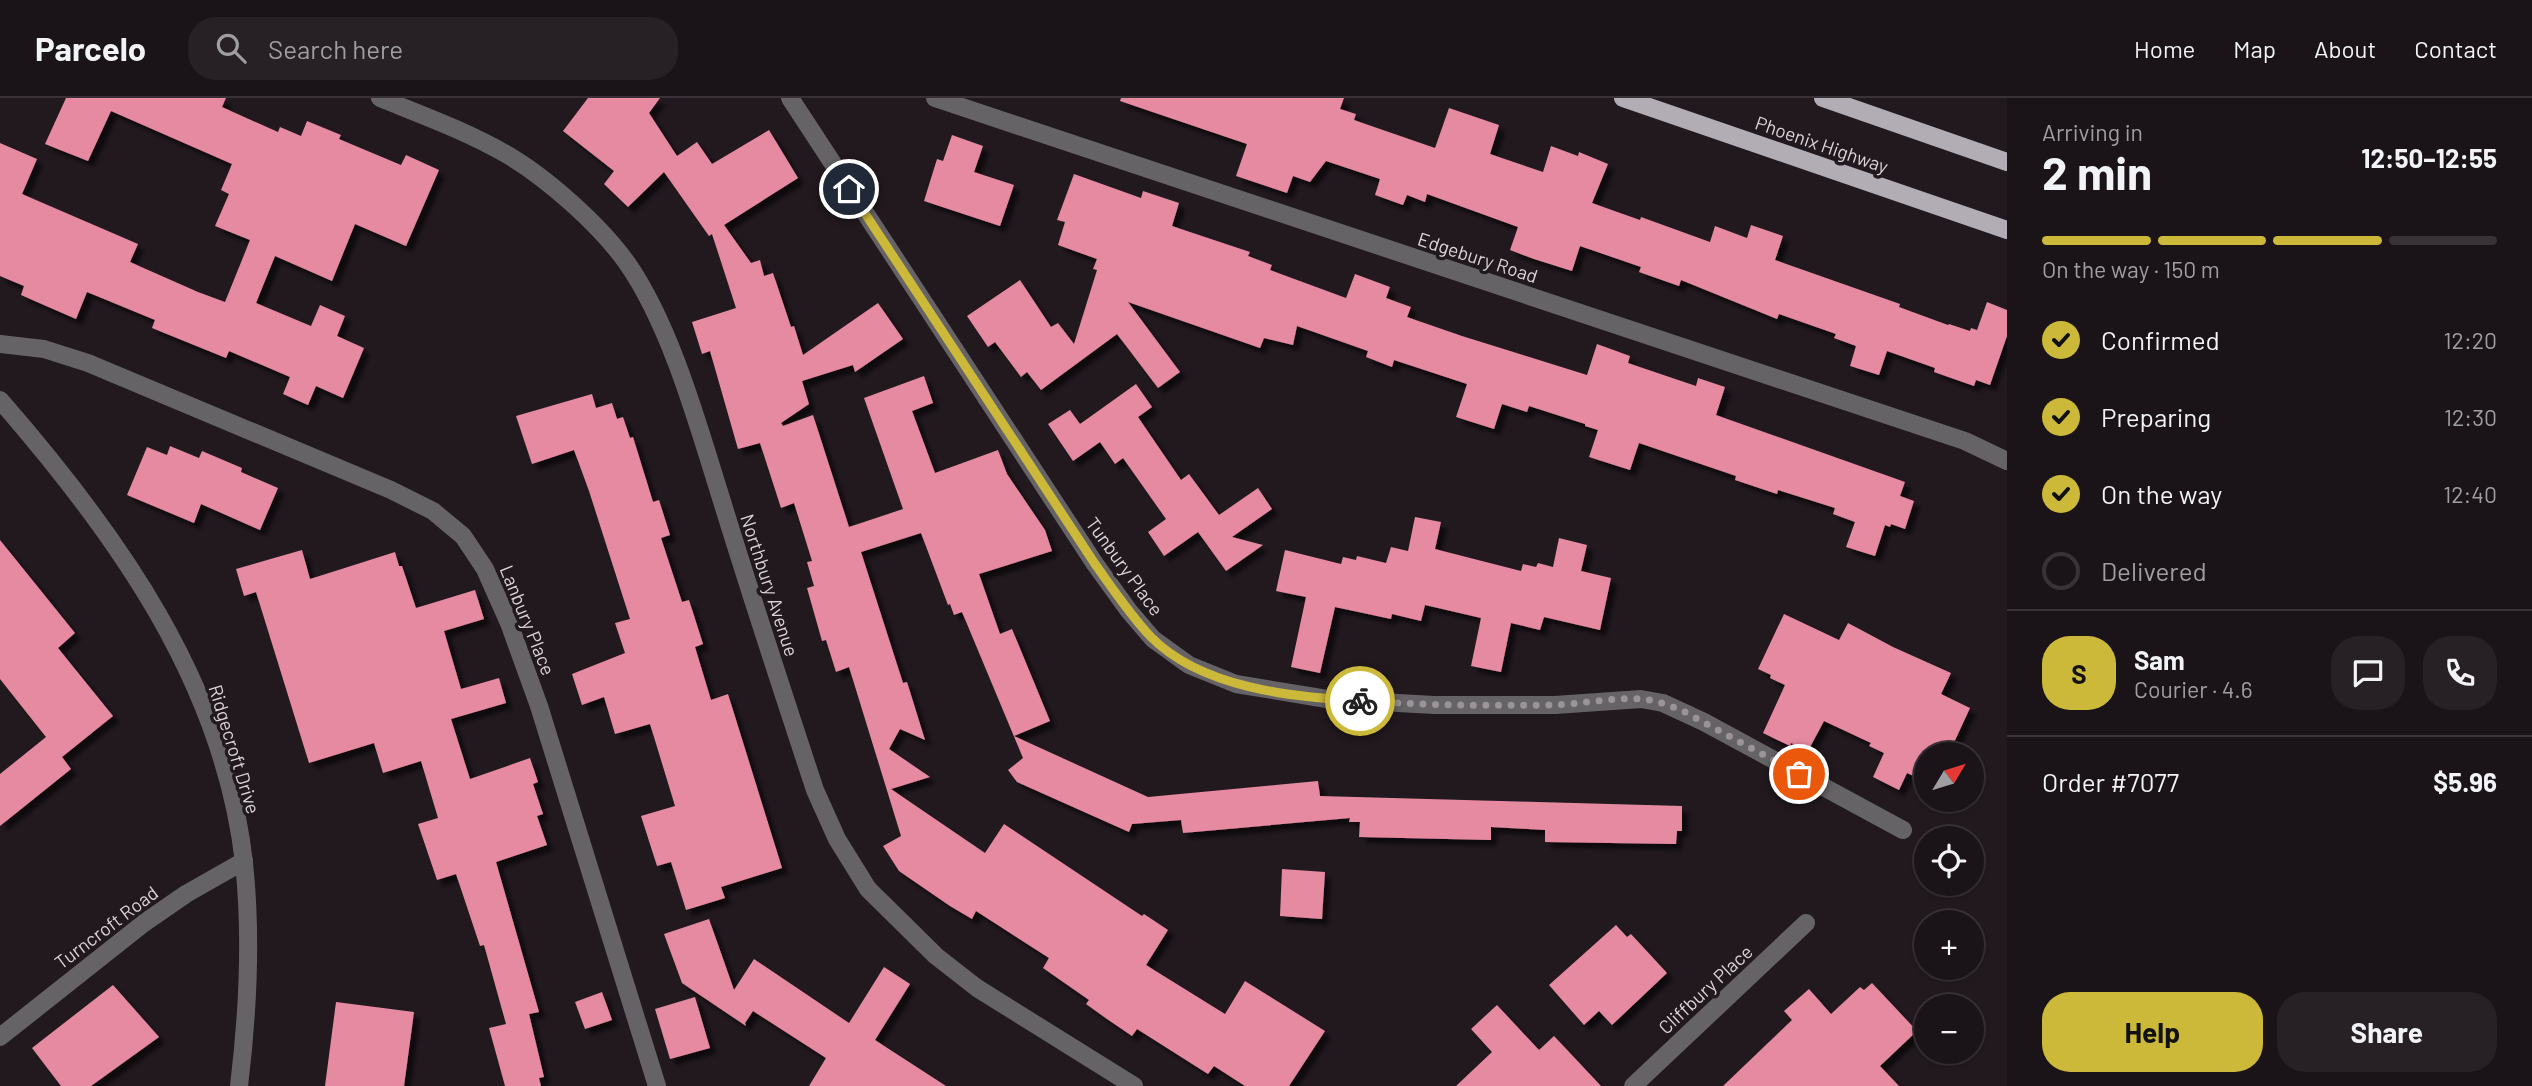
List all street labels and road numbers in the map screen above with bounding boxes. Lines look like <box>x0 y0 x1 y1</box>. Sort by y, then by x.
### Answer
street label: Phoenix Highway <box>1752 110 1892 178</box>
street label: Edgebury Road <box>1415 227 1541 287</box>
street label: Northbury Avenue <box>736 511 804 659</box>
street label: Tunbury Place <box>1082 512 1168 620</box>
street label: Lanbury Place <box>496 562 560 678</box>
street label: Ridgecroft Drive <box>204 682 266 816</box>
street label: Turncroft Road <box>50 881 162 973</box>
street label: Cliffbury Place <box>1653 940 1757 1038</box>

